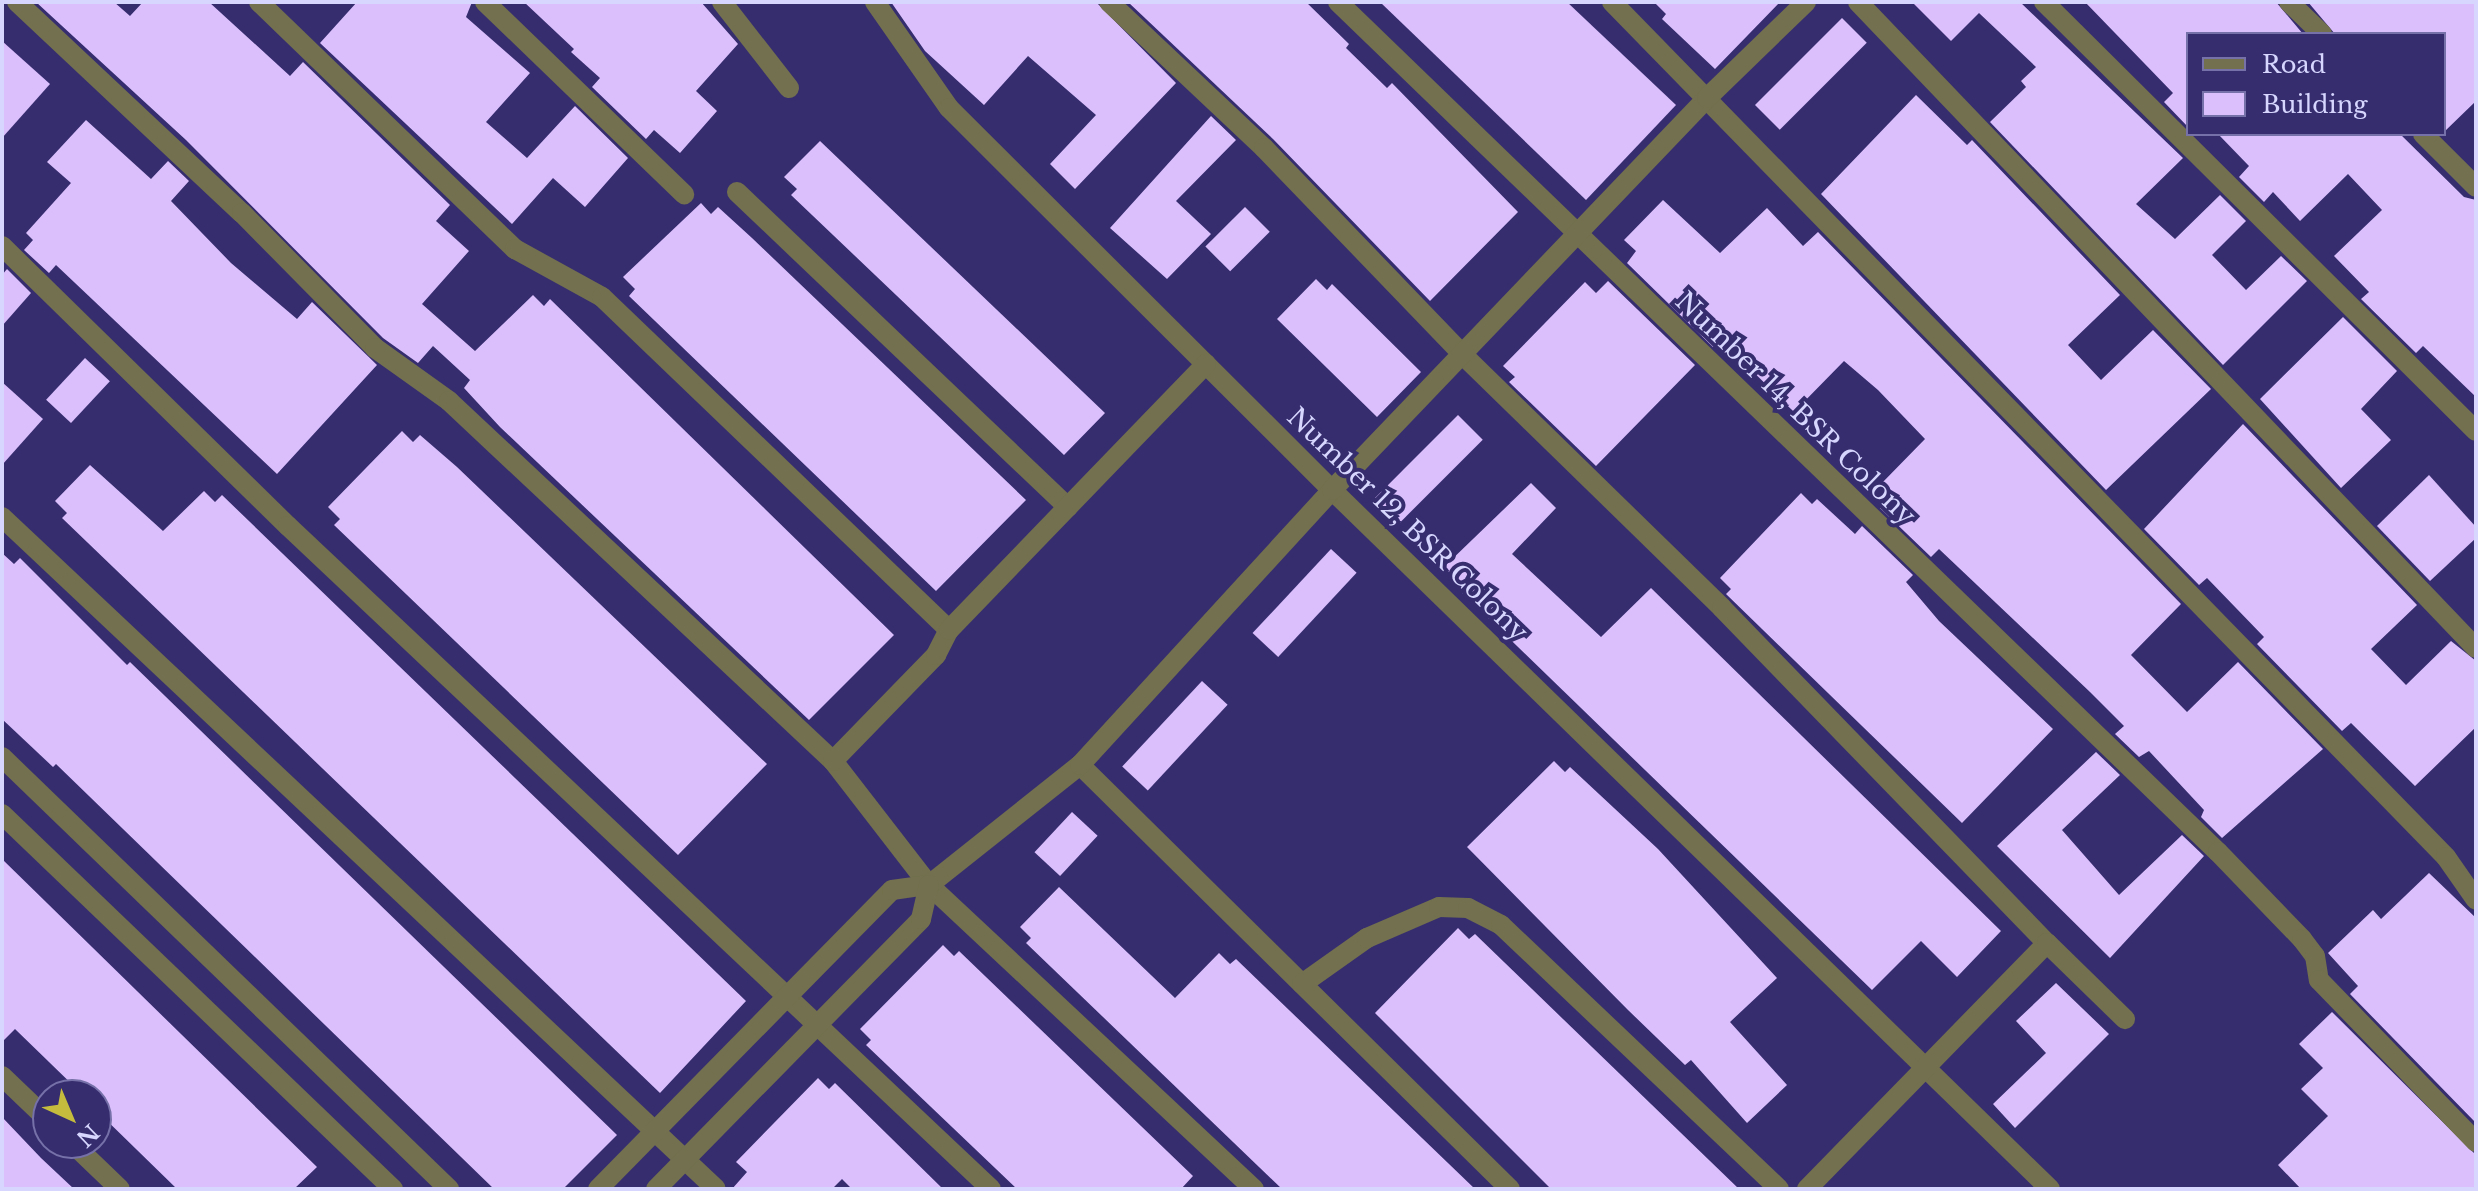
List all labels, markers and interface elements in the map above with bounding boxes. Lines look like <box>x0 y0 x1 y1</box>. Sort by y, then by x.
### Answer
legend <box>2186 32 2446 136</box>
text: Road <box>2262 50 2326 79</box>
text: Building <box>2262 90 2368 119</box>
street label: Number 14, BSR Colony <box>1668 286 1922 532</box>
street label: Number 12, BSR Colony <box>1280 401 1534 649</box>
north arrow <box>32 1079 112 1159</box>
text: N <box>71 1118 104 1152</box>

